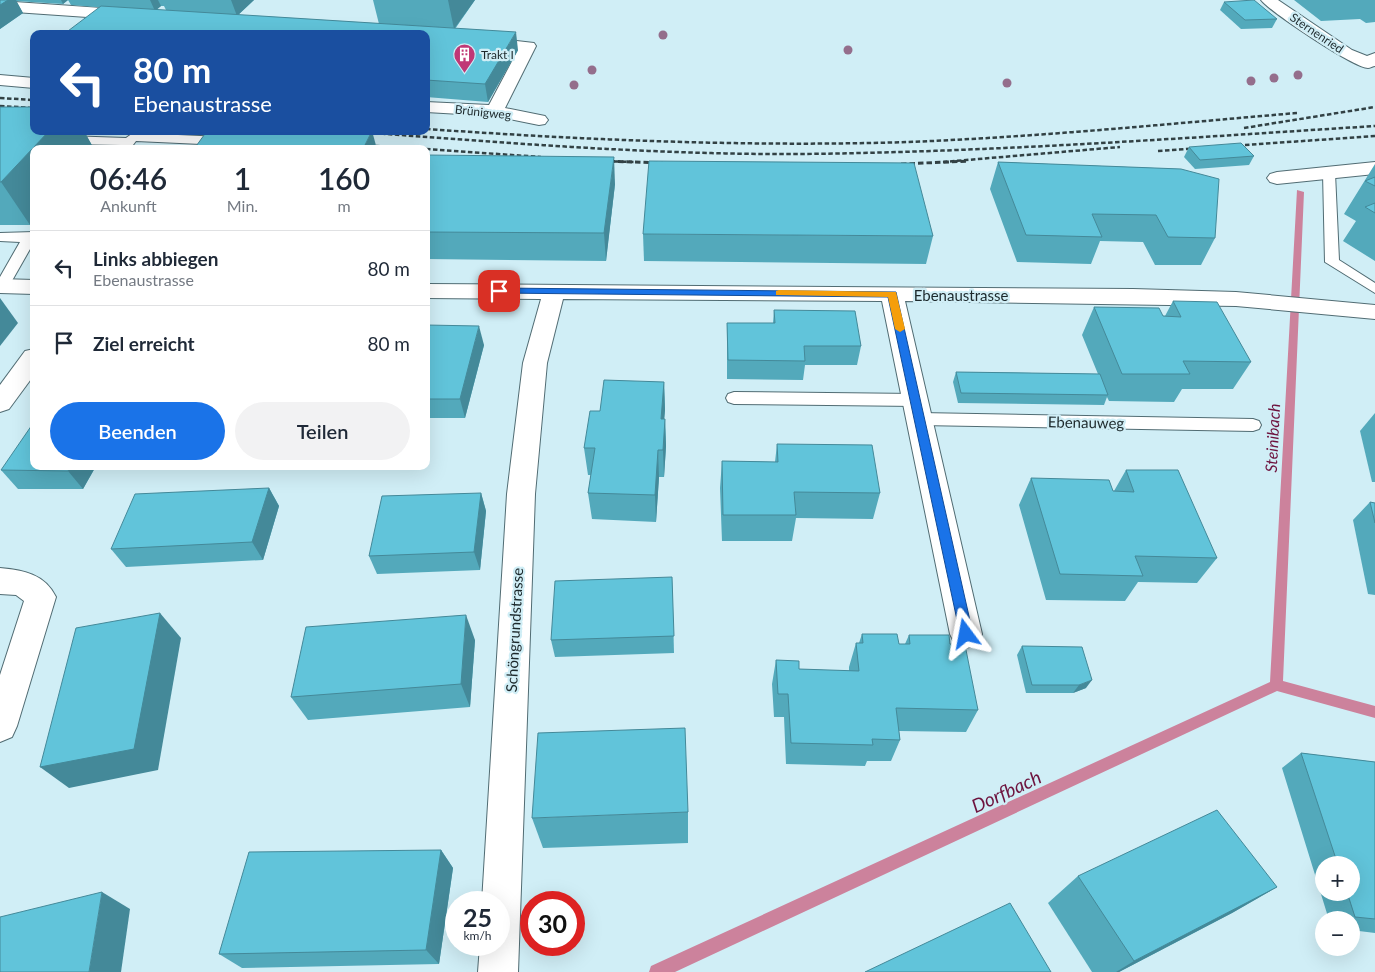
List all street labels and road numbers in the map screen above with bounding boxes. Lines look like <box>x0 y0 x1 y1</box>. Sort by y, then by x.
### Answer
street label: Sternenried <box>1287 10 1347 56</box>
street label: Brünigweg <box>454 102 512 122</box>
street label: Ebenaustrasse <box>914 286 1008 304</box>
street label: Ebenauweg <box>1048 412 1125 432</box>
street label: Schöngrundstrasse <box>502 567 526 693</box>

